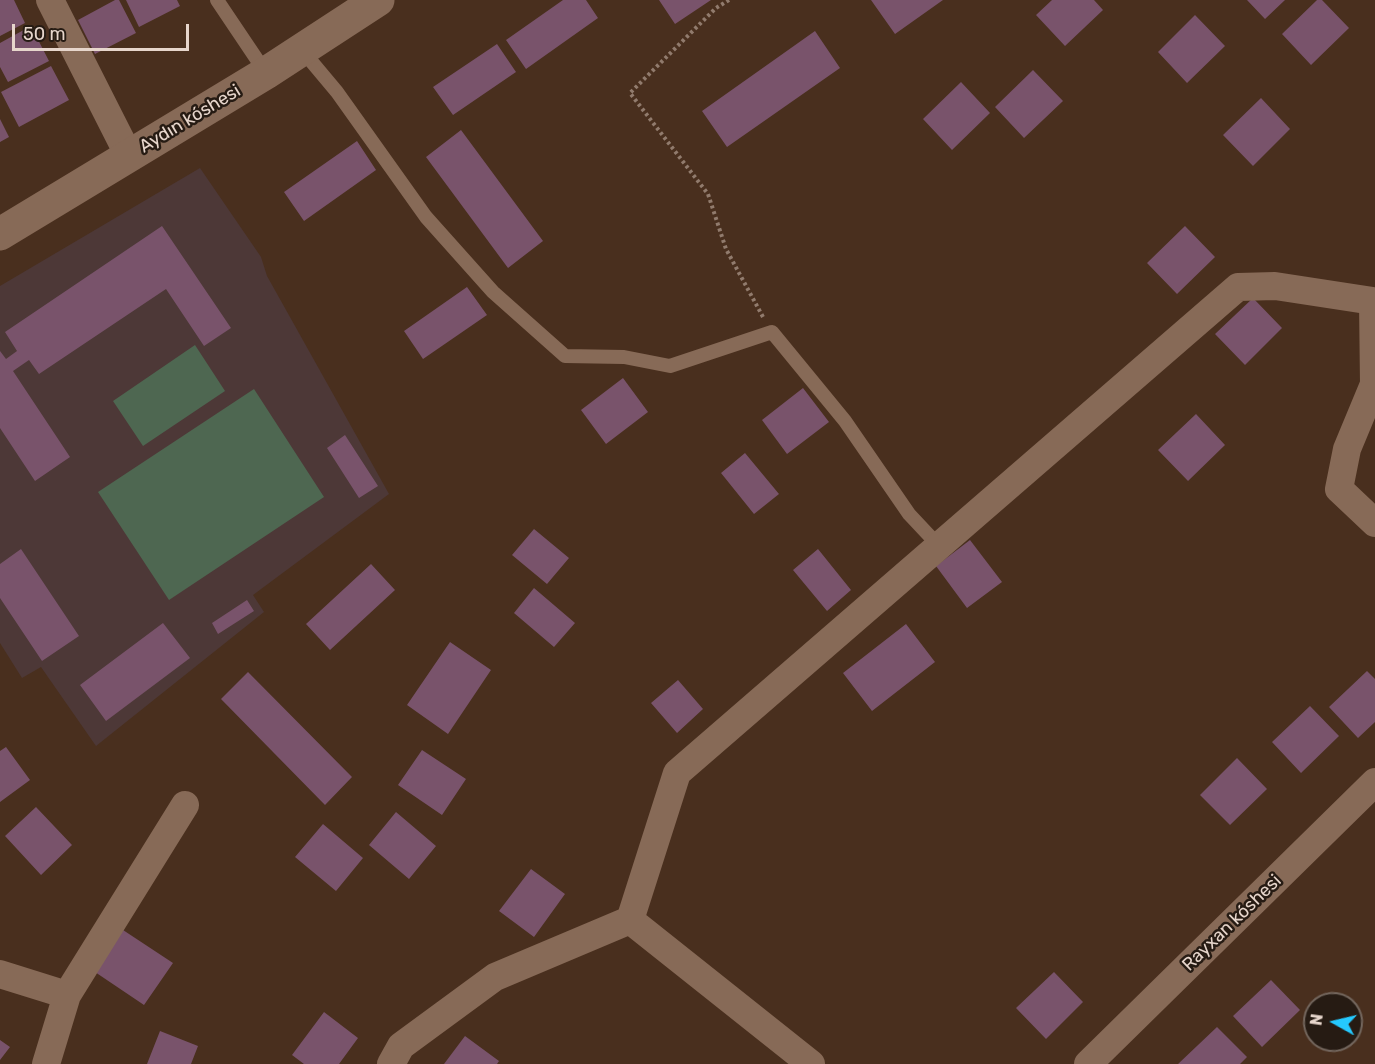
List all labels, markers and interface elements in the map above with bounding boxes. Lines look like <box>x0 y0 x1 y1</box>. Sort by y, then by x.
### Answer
scale bar <box>15 12 192 50</box>
text: 50 m <box>23 23 66 45</box>
street label: Aydın kóshesi <box>135 80 245 158</box>
street label: Rayxan kóshesi <box>1178 870 1286 976</box>
north arrow <box>1303 992 1363 1052</box>
text: N <box>1306 1013 1327 1027</box>

